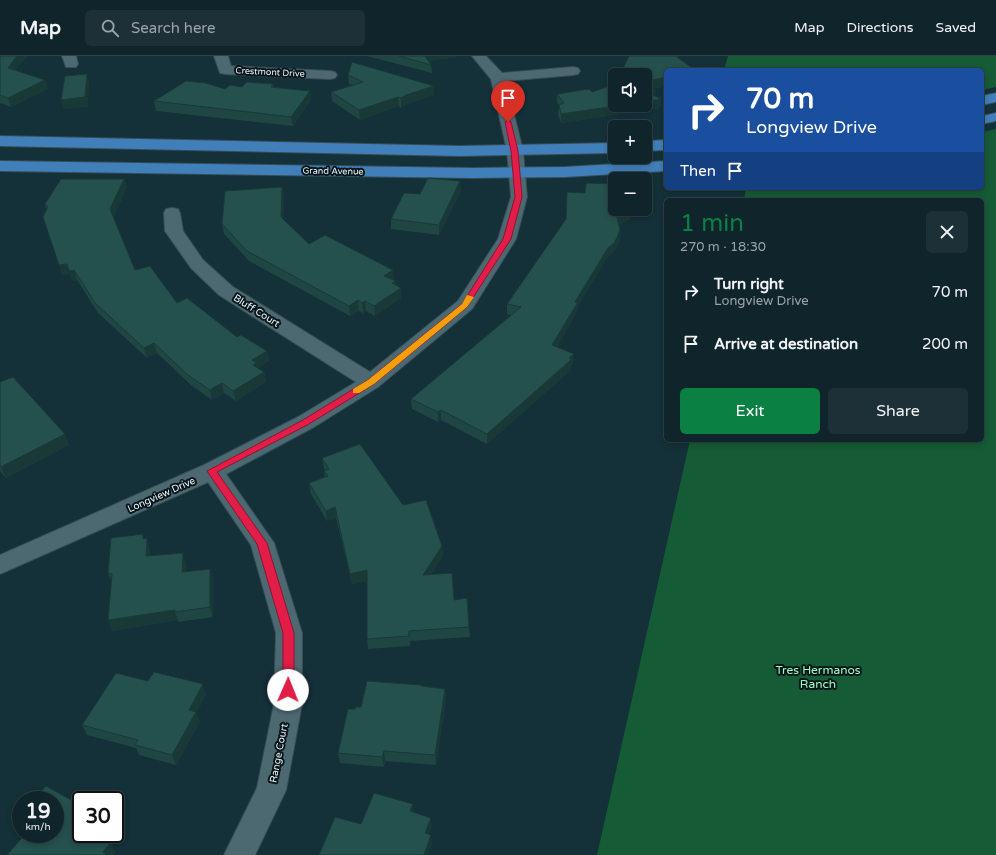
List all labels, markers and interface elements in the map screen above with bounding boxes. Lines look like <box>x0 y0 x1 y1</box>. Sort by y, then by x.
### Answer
search box <box>85 10 365 46</box>
text: Map <box>20 17 61 39</box>
icon: search <box>99 17 121 39</box>
text: Search here <box>131 19 215 37</box>
text: Map <box>794 19 825 36</box>
text: Directions <box>847 19 914 36</box>
text: Saved <box>936 19 976 36</box>
street label: Crestmont Drive <box>235 65 305 80</box>
map controls <box>608 68 652 216</box>
button: sound <box>608 68 652 112</box>
pin <box>491 81 525 122</box>
text: 70 m <box>746 82 814 116</box>
icon: right <box>680 84 732 136</box>
icon: arrive <box>497 87 519 109</box>
text: Longview Drive <box>746 116 877 138</box>
button: + <box>608 120 652 164</box>
icon: arrive <box>724 160 746 182</box>
text: Then <box>680 162 716 180</box>
street label: Grand Avenue <box>302 165 364 178</box>
button: − <box>608 172 652 216</box>
text: 1 min <box>680 209 744 238</box>
button: close <box>926 211 968 253</box>
text: 270 m · 18:30 <box>680 239 766 255</box>
text: Turn right <box>714 275 784 293</box>
icon: right <box>680 281 702 303</box>
text: 70 m <box>931 283 968 301</box>
street label: Bluff Court <box>231 292 282 330</box>
text: Longview Drive <box>714 293 809 309</box>
icon: arrive <box>680 333 702 355</box>
text: Arrive at destination <box>714 335 858 353</box>
text: 200 m <box>922 335 968 353</box>
button: Exit <box>680 388 820 434</box>
button: Share <box>828 388 968 434</box>
street label: Longview Drive <box>126 474 197 515</box>
park label: Tres Hermanos Ranch <box>775 663 861 691</box>
position arrow <box>267 669 309 711</box>
street label: Range Court <box>267 722 291 784</box>
speed limit sign: 30 <box>72 791 124 843</box>
text: 19 <box>25 800 51 824</box>
text: km/h <box>25 821 51 833</box>

